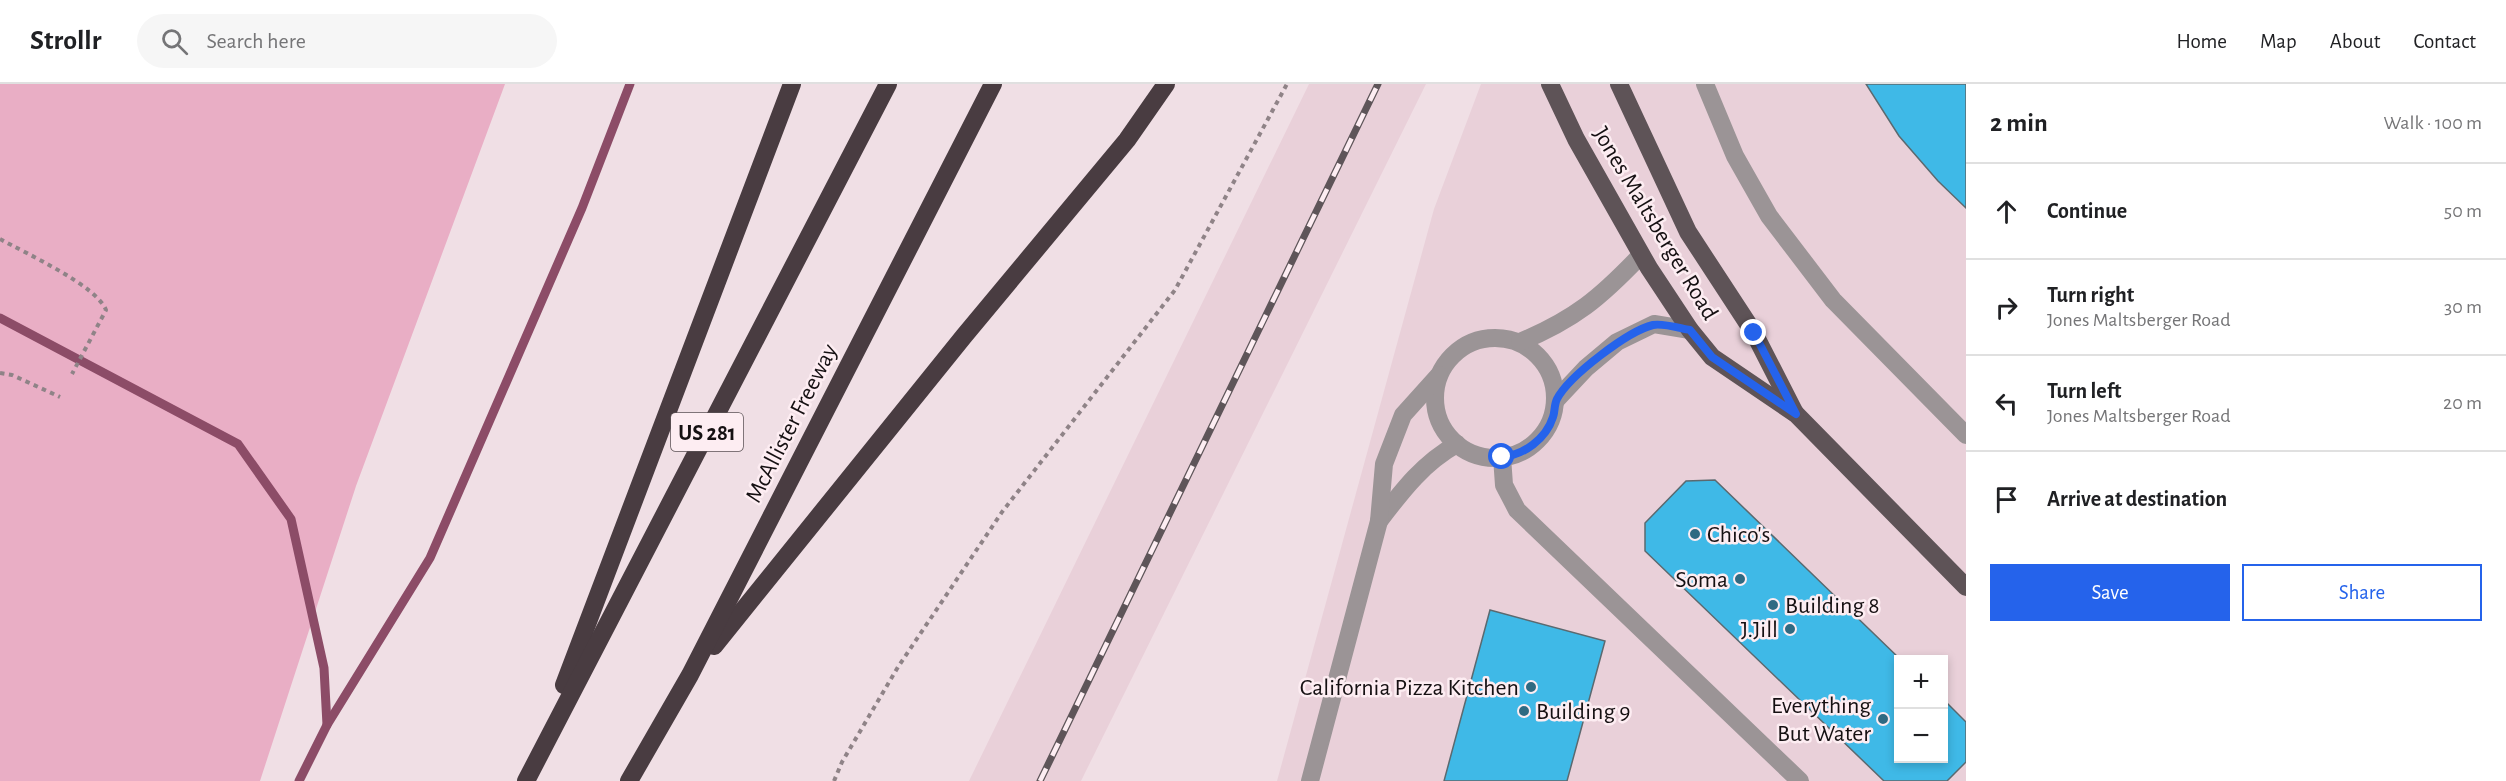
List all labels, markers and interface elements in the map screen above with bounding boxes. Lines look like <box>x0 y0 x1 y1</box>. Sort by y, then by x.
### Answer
search box <box>137 14 557 68</box>
icon: search <box>158 25 191 58</box>
text: Strollr <box>30 27 101 55</box>
text: Search here <box>206 30 306 52</box>
text: Home <box>2176 31 2227 52</box>
text: Map <box>2260 31 2297 52</box>
text: About <box>2330 31 2380 52</box>
text: Contact <box>2413 31 2476 52</box>
text: 2 min <box>1990 110 2048 136</box>
text: Walk · 100 m <box>2383 113 2482 133</box>
street label: Jones Maltsberger Road <box>1588 123 1722 324</box>
icon: ahead <box>1990 195 2023 228</box>
text: Continue <box>2047 200 2127 222</box>
text: 50 m <box>2444 201 2482 221</box>
text: Turn right <box>2047 284 2134 306</box>
icon: right <box>1990 291 2023 324</box>
text: 30 m <box>2444 297 2482 317</box>
text: Jones Maltsberger Road <box>2047 310 2231 330</box>
route end <box>1740 319 1766 345</box>
street label: McAllister Freeway <box>742 340 842 507</box>
text: Turn left <box>2047 380 2121 402</box>
icon: left <box>1990 387 2023 420</box>
text: 20 m <box>2443 393 2482 413</box>
text: Jones Maltsberger Road <box>2047 406 2231 426</box>
road number: US 281 <box>671 413 743 451</box>
route start <box>1488 443 1514 469</box>
icon: arrive <box>1990 483 2023 516</box>
text: Arrive at destination <box>2047 488 2227 510</box>
place label: Chico's <box>1707 523 1770 547</box>
marker: Chico's <box>1688 527 1702 541</box>
button: Save <box>1990 564 2230 621</box>
button: Share <box>2242 564 2482 621</box>
place label: Soma <box>1675 568 1728 592</box>
marker: Soma <box>1733 572 1747 586</box>
place label: Building 8 <box>1785 594 1880 618</box>
marker: Building 8 <box>1766 598 1780 612</box>
place label: J.Jill <box>1741 618 1778 642</box>
marker: J.Jill <box>1783 622 1797 636</box>
map controls <box>1894 655 1948 763</box>
button: + <box>1894 655 1948 709</box>
place label: California Pizza Kitchen <box>1300 676 1519 700</box>
marker: California Pizza Kitchen <box>1524 680 1538 694</box>
place label: Everything But Water <box>1771 694 1871 746</box>
place label: Building 9 <box>1536 700 1630 724</box>
marker: Building 9 <box>1517 704 1531 718</box>
button: − <box>1894 709 1948 763</box>
marker: Everything But Water <box>1876 712 1890 726</box>

